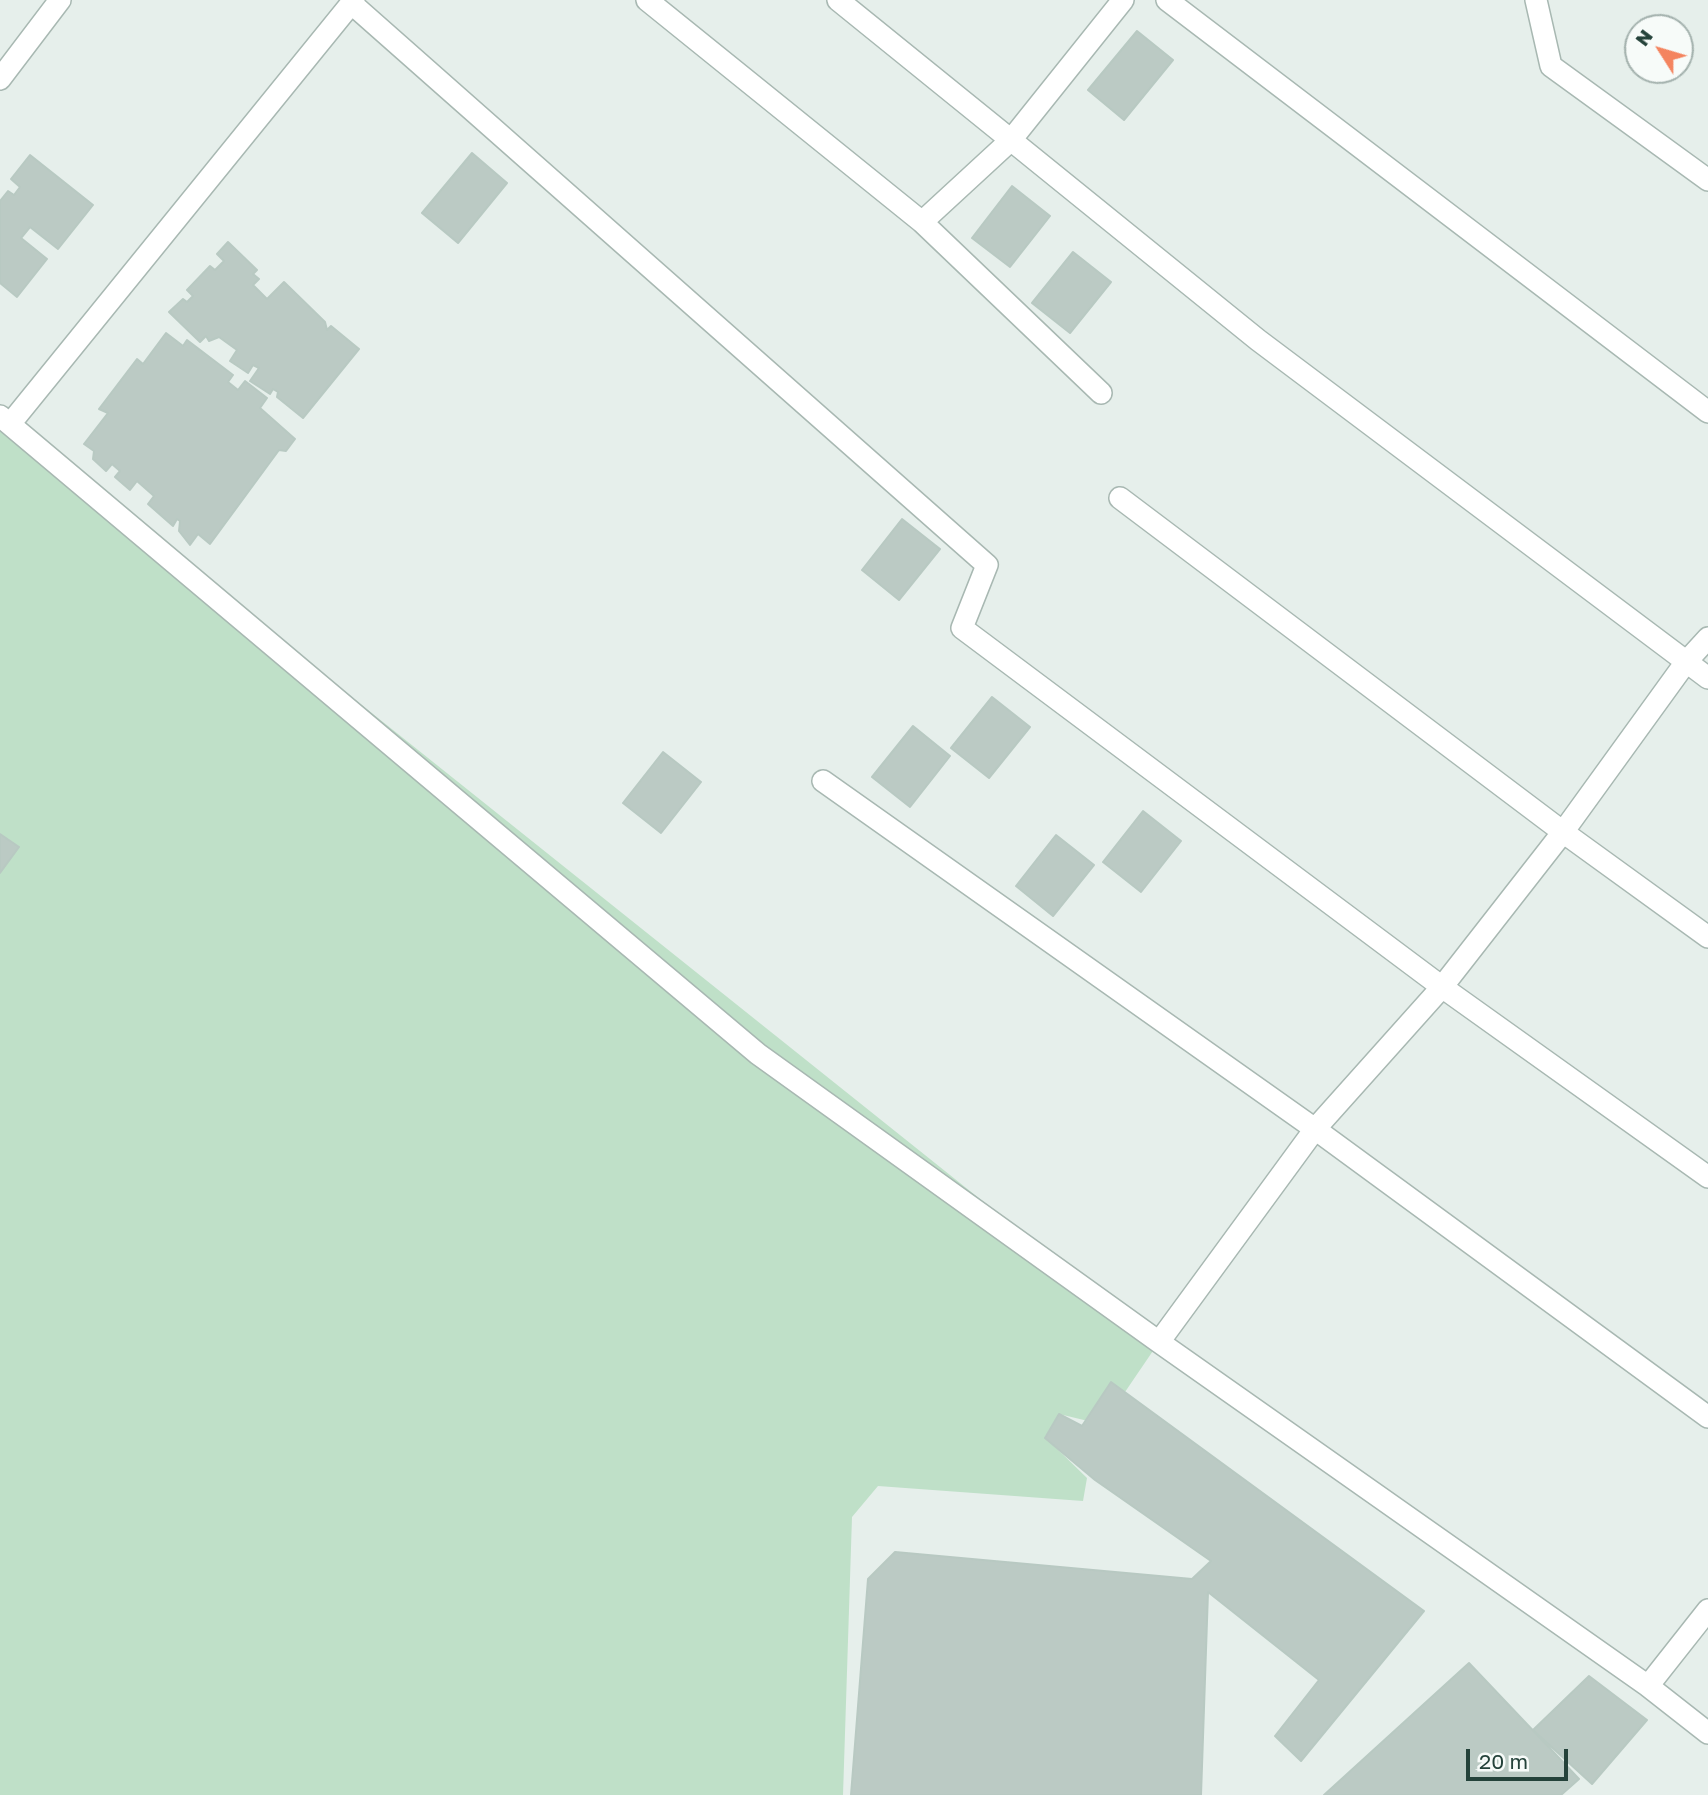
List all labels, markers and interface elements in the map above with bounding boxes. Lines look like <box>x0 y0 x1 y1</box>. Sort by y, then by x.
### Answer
north arrow <box>1624 14 1694 84</box>
text: N <box>1630 25 1657 50</box>
scale bar <box>1470 1736 1572 1780</box>
text: 20 m <box>1479 1748 1528 1774</box>

